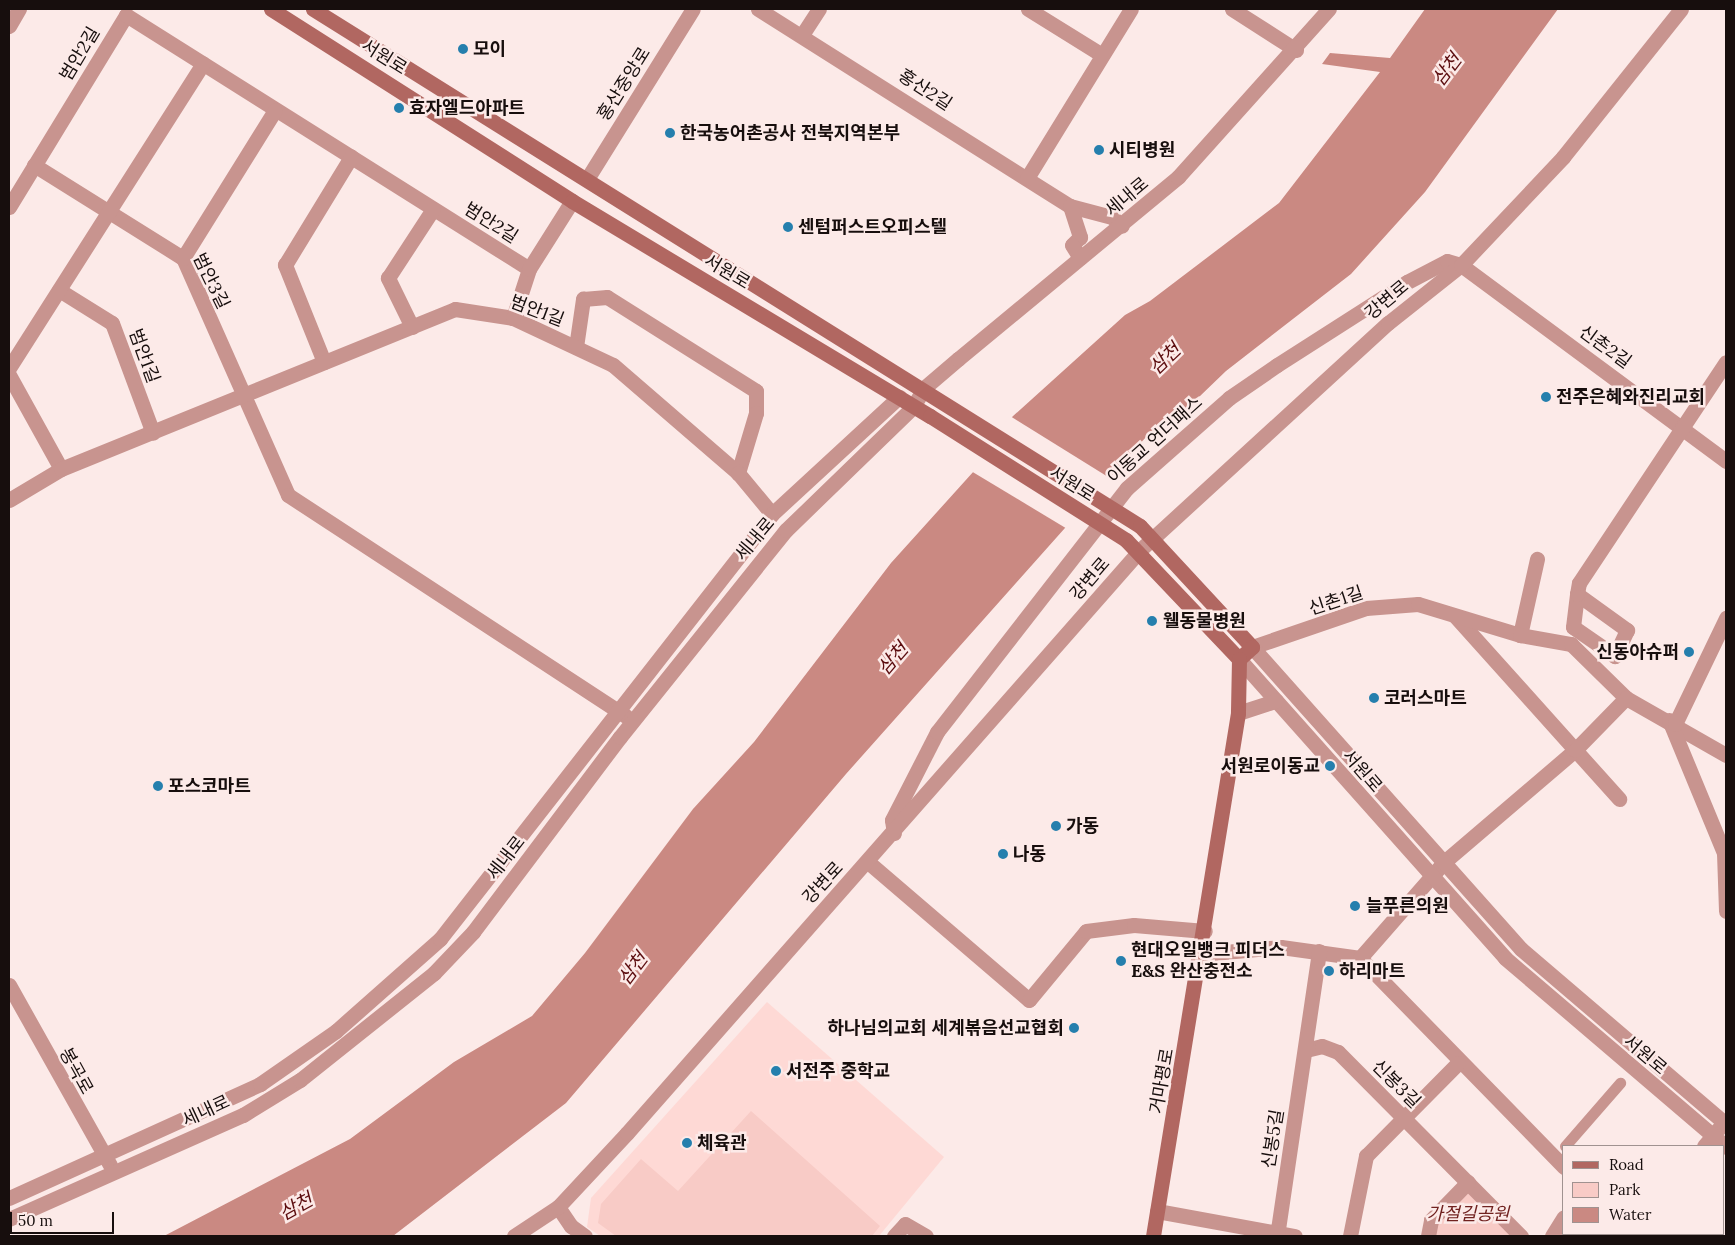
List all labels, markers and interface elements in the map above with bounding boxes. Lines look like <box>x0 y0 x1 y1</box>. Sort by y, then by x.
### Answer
street label: 범안2길 <box>55 23 105 85</box>
street label: 서원로 <box>357 35 411 79</box>
place label: 모이 <box>473 38 506 60</box>
marker: 모이 <box>457 43 469 55</box>
street label: 홍산중앙로 <box>593 43 655 125</box>
water label: 삼천 <box>1427 49 1467 91</box>
street label: 홍산2길 <box>894 65 956 115</box>
place label: 효자엘드아파트 <box>409 97 525 119</box>
marker: 효자엘드아파트 <box>393 102 405 114</box>
place label: 한국농어촌공사 전북지역본부 <box>680 122 900 144</box>
marker: 한국농어촌공사 전북지역본부 <box>664 127 676 139</box>
place label: 시티병원 <box>1109 139 1175 161</box>
marker: 시티병원 <box>1093 144 1105 156</box>
street label: 세내로 <box>1101 173 1153 221</box>
street label: 범안2길 <box>460 198 522 248</box>
place label: 센텀퍼스트오피스텔 <box>798 216 947 238</box>
marker: 센텀퍼스트오피스텔 <box>782 221 794 233</box>
street label: 범안3길 <box>188 249 234 313</box>
street label: 서원로 <box>700 250 754 294</box>
street label: 강변로 <box>1361 276 1413 324</box>
street label: 범안1길 <box>507 291 567 331</box>
street label: 신촌2길 <box>1575 321 1635 373</box>
street label: 범안1길 <box>124 326 164 386</box>
water label: 삼천 <box>1145 339 1185 379</box>
place label: 전주은혜와진리교회 <box>1556 386 1705 408</box>
marker: 전주은혜와진리교회 <box>1540 391 1552 403</box>
street label: 이동교 언더패스 <box>1103 392 1207 488</box>
street label: 서원로 <box>1045 462 1099 506</box>
street label: 세내로 <box>731 513 779 565</box>
street label: 강변로 <box>1066 553 1114 605</box>
street label: 신촌1길 <box>1306 582 1366 620</box>
place label: 웰동물병원 <box>1163 610 1246 632</box>
marker: 웰동물병원 <box>1145 614 1159 628</box>
water label: 삼천 <box>873 638 913 680</box>
place label: 신동아슈퍼 <box>1596 641 1679 663</box>
marker: 신동아슈퍼 <box>1683 646 1695 658</box>
place label: 코러스마트 <box>1384 687 1467 709</box>
marker: 코러스마트 <box>1368 692 1380 704</box>
street label: 서원로 <box>1338 745 1386 797</box>
place label: 서원로이동교 <box>1221 755 1320 777</box>
marker: 서원로이동교 <box>1324 760 1336 772</box>
place label: 포스코마트 <box>168 775 251 797</box>
marker: 포스코마트 <box>152 780 164 792</box>
place label: 가동 <box>1066 815 1099 837</box>
marker: 가동 <box>1050 820 1062 832</box>
street label: 세내로 <box>482 832 530 884</box>
place label: 나동 <box>1013 843 1046 865</box>
marker: 나동 <box>997 848 1009 860</box>
street label: 강변로 <box>798 857 848 909</box>
place label: 늘푸른의원 <box>1366 895 1449 917</box>
marker: 늘푸른의원 <box>1348 899 1362 913</box>
place label: 현대오일뱅크 피더스 E&S 완산충전소 <box>1131 940 1285 982</box>
water label: 삼천 <box>613 948 653 990</box>
marker: 현대오일뱅크 피더스 E&S 완산충전소 <box>1115 955 1127 967</box>
place label: 하리마트 <box>1339 960 1405 982</box>
marker: 하리마트 <box>1323 965 1335 977</box>
place label: 하나님의교회 세계볶음선교협회 <box>827 1017 1064 1039</box>
marker: 하나님의교회 세계볶음선교협회 <box>1068 1022 1080 1034</box>
street label: 서원로 <box>1619 1031 1671 1079</box>
street label: 봉곡로 <box>55 1044 97 1098</box>
street label: 거마평로 <box>1146 1047 1178 1115</box>
street label: 신봉3길 <box>1367 1055 1425 1113</box>
place label: 서전주 중학교 <box>786 1060 890 1082</box>
marker: 서전주 중학교 <box>770 1065 782 1077</box>
street label: 세내로 <box>179 1091 233 1131</box>
street label: 신봉5길 <box>1258 1108 1288 1170</box>
place label: 체육관 <box>697 1132 747 1154</box>
marker: 체육관 <box>681 1137 693 1149</box>
legend <box>1562 1145 1725 1235</box>
text: Road <box>1609 1155 1644 1174</box>
text: Park <box>1609 1180 1640 1199</box>
water label: 삼천 <box>275 1189 317 1225</box>
scale bar <box>12 1202 116 1234</box>
park label: 가절길공원 <box>1427 1203 1509 1225</box>
text: Water <box>1609 1205 1651 1224</box>
text: 50 m <box>18 1211 53 1230</box>

